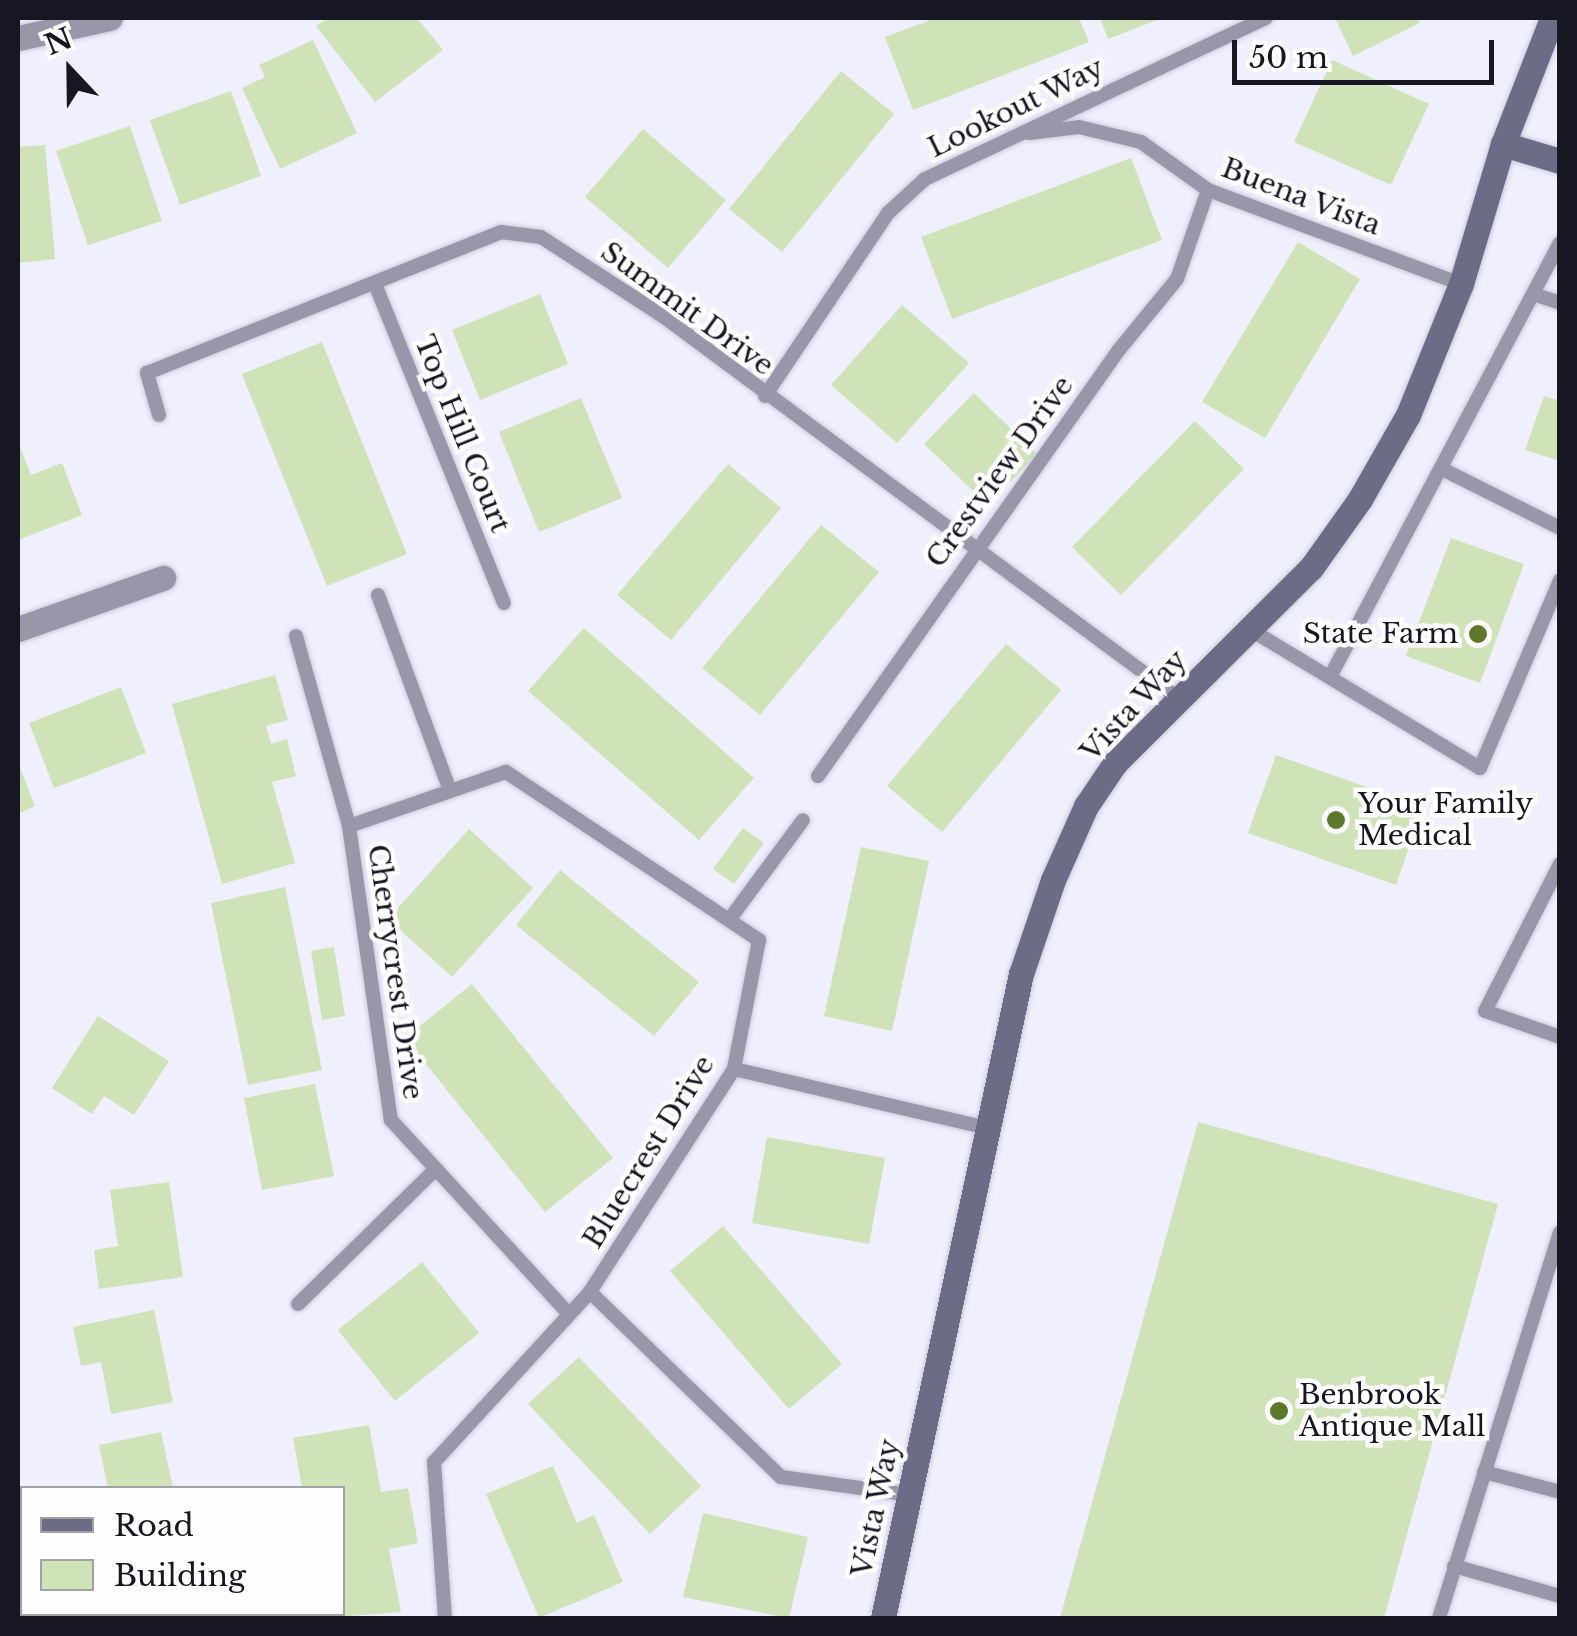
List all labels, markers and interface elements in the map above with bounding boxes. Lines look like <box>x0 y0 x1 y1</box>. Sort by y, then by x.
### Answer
north arrow <box>20 20 120 120</box>
scale bar <box>1237 20 1500 82</box>
text: N <box>40 21 77 63</box>
text: 50 m <box>1249 39 1328 76</box>
street label: Lookout Way <box>922 51 1110 165</box>
street label: Buena Vista <box>1216 151 1386 243</box>
street label: Summit Drive <box>594 235 780 383</box>
street label: Top Hill Court <box>407 330 517 538</box>
street label: Crestview Drive <box>919 369 1081 575</box>
place label: State Farm <box>1303 617 1458 651</box>
marker: State Farm <box>1467 623 1489 645</box>
street label: Vista Way <box>1074 643 1194 769</box>
place label: Your Family Medical <box>1358 787 1534 853</box>
marker: Your Family Medical <box>1323 807 1349 833</box>
street label: Cherrycrest Drive <box>360 842 430 1102</box>
street label: Bluecrest Drive <box>576 1049 722 1255</box>
place label: Benbrook Antique Mall <box>1299 1378 1485 1444</box>
marker: Benbrook Antique Mall <box>1268 1400 1290 1422</box>
street label: Vista Way <box>845 1435 907 1581</box>
legend <box>20 1486 345 1616</box>
text: Road <box>114 1507 194 1544</box>
text: Building <box>114 1557 246 1594</box>

